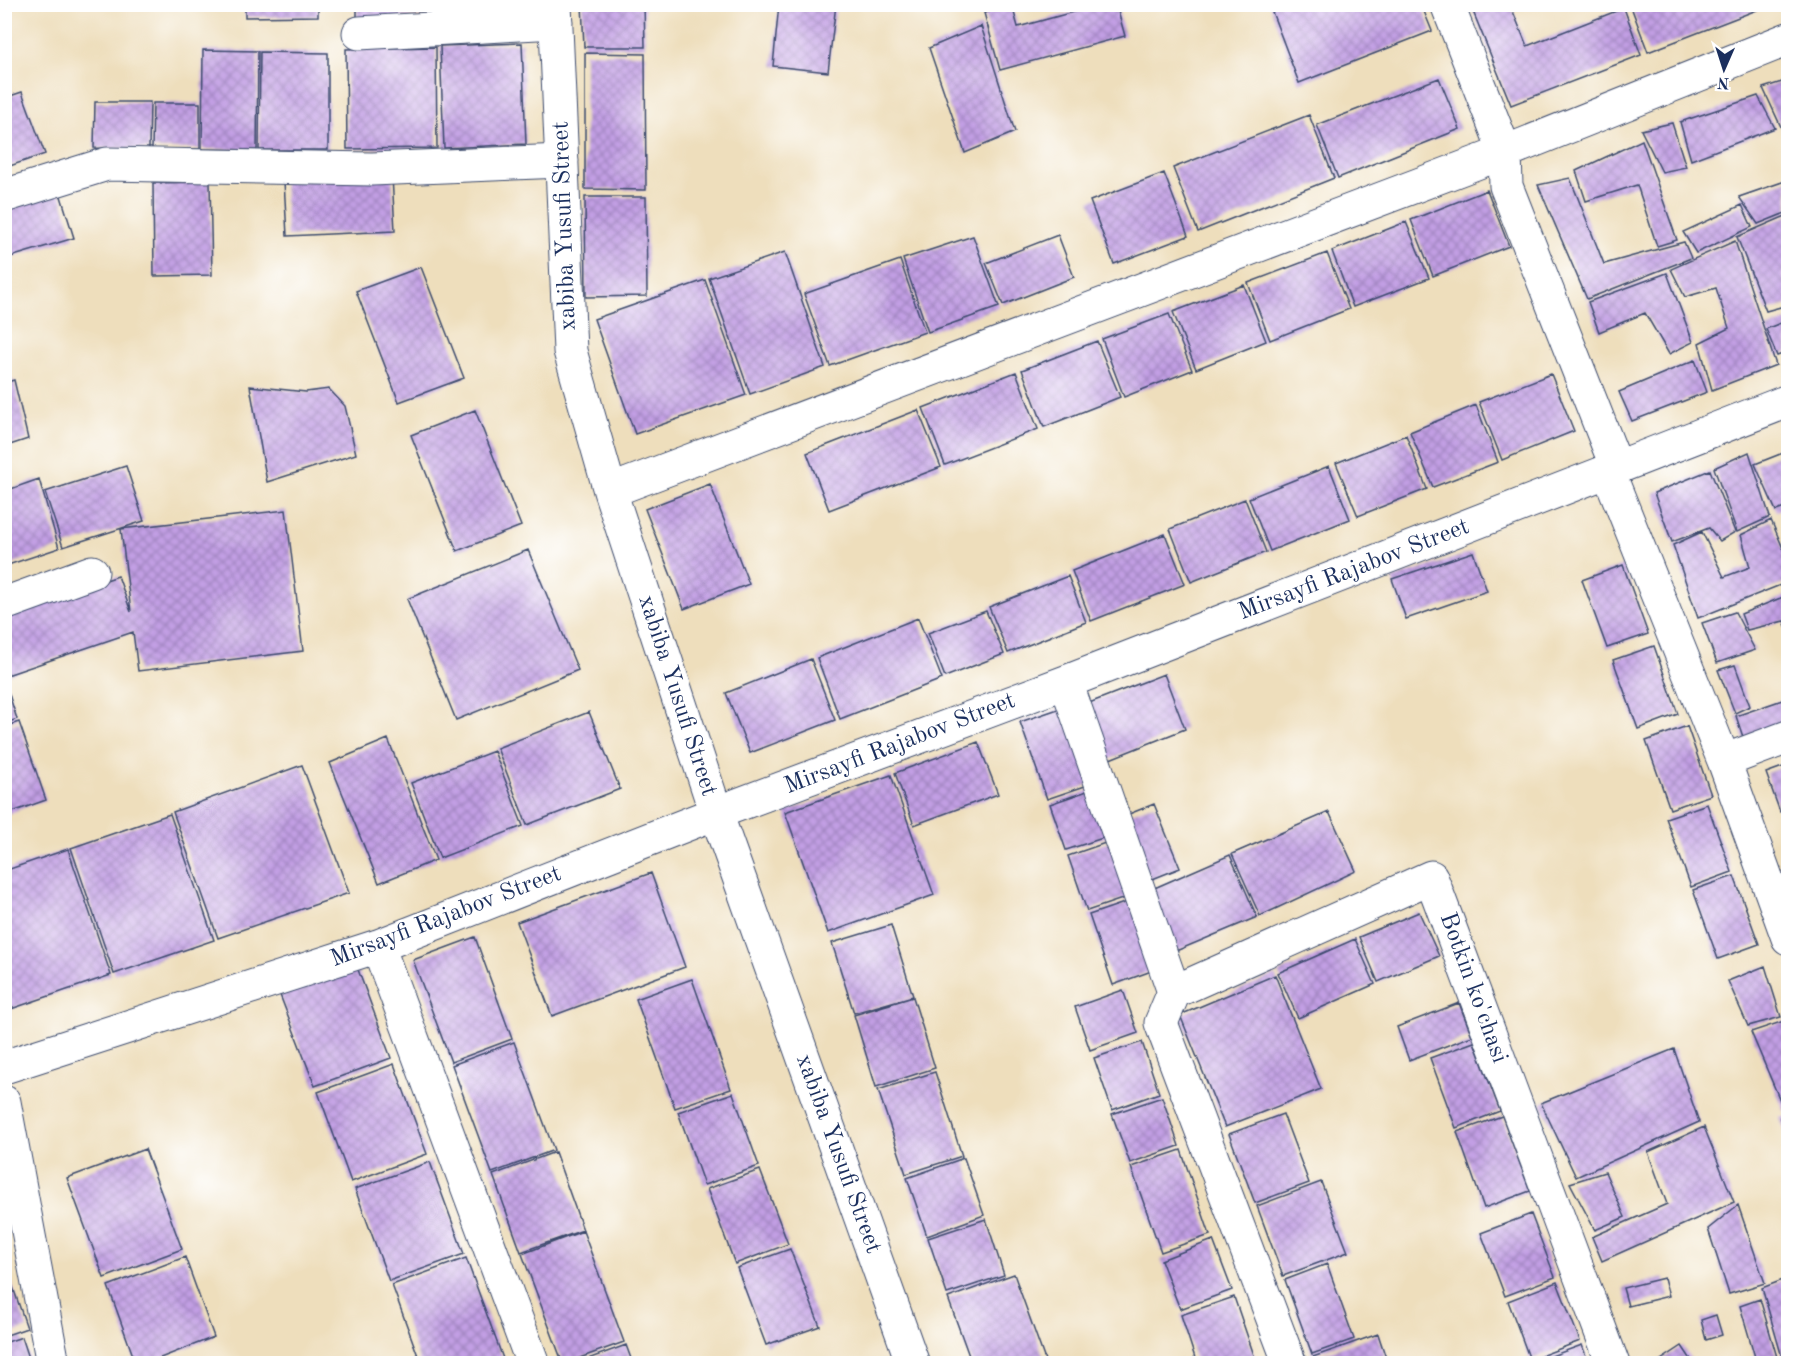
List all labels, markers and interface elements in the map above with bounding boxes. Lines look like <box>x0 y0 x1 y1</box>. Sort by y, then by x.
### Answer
north arrow <box>1694 39 1754 99</box>
text: N <box>1716 74 1730 90</box>
street label: xabiba Yusufi Street <box>549 121 581 331</box>
street label: Mirsayfi Rajabov Street <box>1235 515 1473 625</box>
street label: xabiba Yusufi Street <box>633 593 721 799</box>
street label: Mirsayfi Rajabov Street <box>781 689 1019 799</box>
street label: Mirsayfi Rajabov Street <box>327 862 565 972</box>
street label: Botkin ko'chasi <box>1435 910 1511 1066</box>
street label: xabiba Yusufi Street <box>791 1051 885 1257</box>

